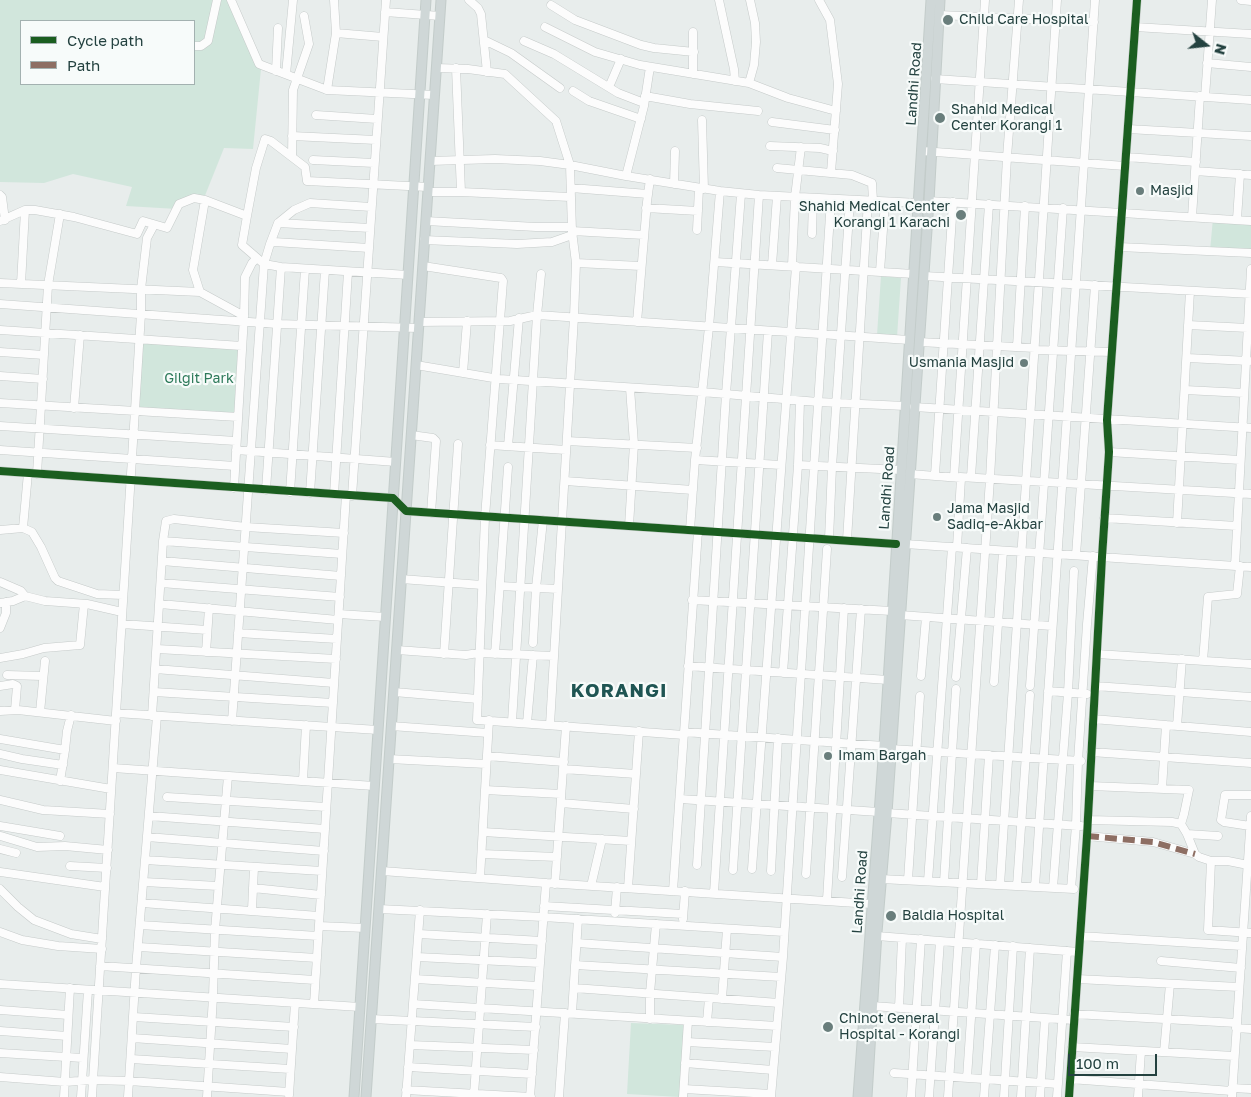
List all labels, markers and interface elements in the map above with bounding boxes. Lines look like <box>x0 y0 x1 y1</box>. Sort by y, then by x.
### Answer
place label: Child Care Hospital <box>959 12 1089 28</box>
marker: Child Care Hospital <box>941 13 955 27</box>
legend <box>20 20 195 85</box>
north arrow <box>1181 20 1231 70</box>
text: Cycle path <box>67 31 143 49</box>
street label: Landhi Road <box>903 42 925 126</box>
text: N <box>1211 42 1231 57</box>
text: Path <box>67 56 100 74</box>
place label: Shahid Medical Center Korangi 1 <box>951 102 1062 134</box>
marker: Shahid Medical Center Korangi 1 <box>933 111 947 125</box>
place label: Masjid <box>1150 183 1193 199</box>
marker: Masjid <box>1134 185 1146 197</box>
place label: Shahid Medical Center Korangi 1 Karachi <box>799 199 950 232</box>
marker: Shahid Medical Center Korangi 1 Karachi <box>954 208 968 222</box>
place label: Usmania Masjid <box>909 355 1014 371</box>
marker: Usmania Masjid <box>1018 357 1030 369</box>
park label: Gilgit Park <box>164 371 234 387</box>
street label: Landhi Road <box>876 446 898 530</box>
place label: Jama Masjid Sadiq-e-Akbar <box>947 501 1043 534</box>
marker: Jama Masjid Sadiq-e-Akbar <box>931 511 943 523</box>
district label: KORANGI <box>570 680 668 702</box>
place label: Imam Bargah <box>838 748 926 764</box>
marker: Imam Bargah <box>822 750 834 762</box>
street label: Landhi Road <box>849 850 871 934</box>
place label: Baldia Hospital <box>902 908 1004 924</box>
marker: Baldia Hospital <box>884 909 898 923</box>
place label: Chinot General Hospital - Korangi <box>839 1011 960 1044</box>
marker: Chinot General Hospital - Korangi <box>821 1020 835 1034</box>
scale bar <box>1071 1044 1160 1076</box>
text: 100 m <box>1076 1054 1119 1072</box>

